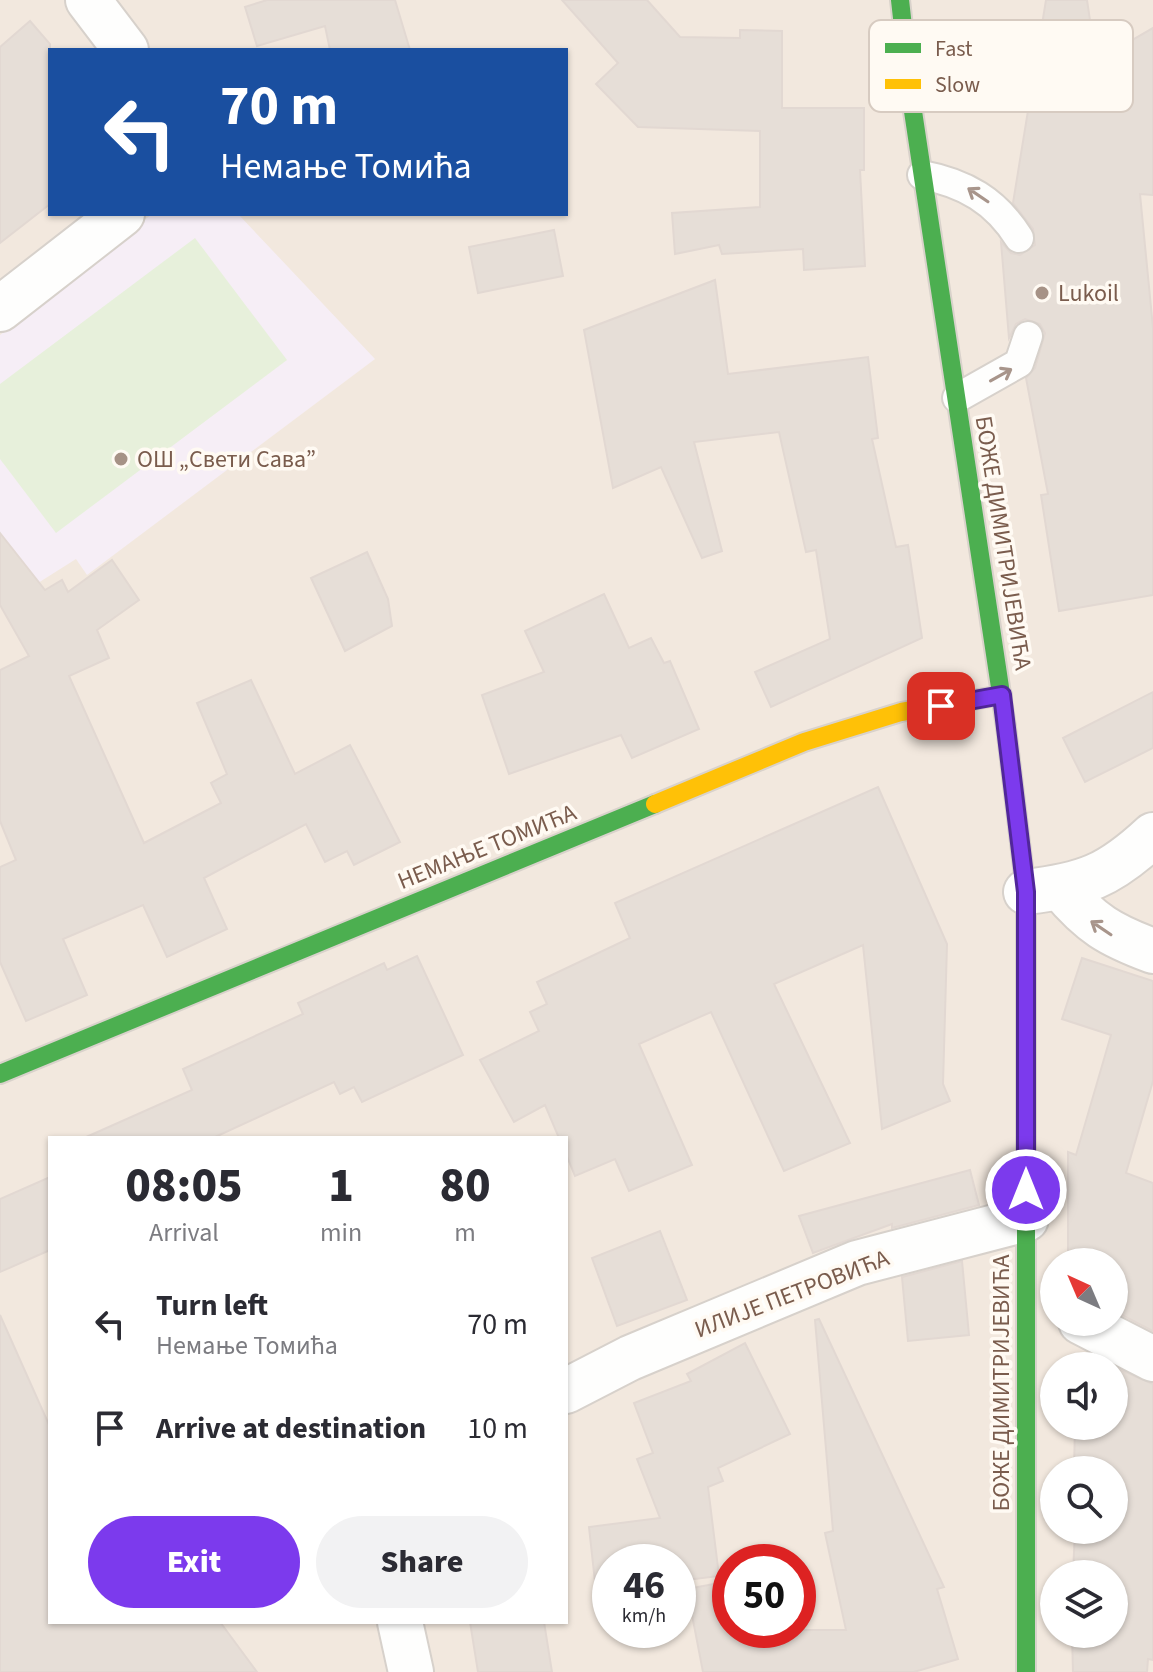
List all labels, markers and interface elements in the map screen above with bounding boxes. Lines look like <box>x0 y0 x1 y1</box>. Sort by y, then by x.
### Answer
legend <box>869 20 1133 112</box>
text: Fast <box>935 33 973 65</box>
text: 70 m <box>220 67 338 146</box>
text: Slow <box>935 69 980 101</box>
icon: left <box>88 80 192 184</box>
text: Немање Томића <box>220 141 472 192</box>
one-way arrow <box>967 187 989 204</box>
place label: Lukoil <box>1058 276 1119 311</box>
marker: Lukoil <box>1033 284 1051 302</box>
one-way arrow <box>989 367 1012 383</box>
street label: БОЖЕ ДИМИТРИЈЕВИЋА <box>966 413 1040 673</box>
place label: ОШ „Свети Сава” <box>137 442 316 477</box>
marker: ОШ „Свети Сава” <box>112 450 130 468</box>
pin <box>907 672 975 740</box>
icon: arrive <box>919 684 963 728</box>
street label: НЕМАЊЕ ТОМИЋА <box>392 795 582 899</box>
one-way arrow <box>1091 920 1113 936</box>
position arrow <box>984 1148 1068 1232</box>
text: 08:05 <box>125 1152 243 1220</box>
text: 1 <box>328 1152 354 1220</box>
text: 80 <box>439 1152 491 1220</box>
text: Arrival <box>149 1214 219 1251</box>
text: min <box>320 1214 362 1251</box>
text: m <box>454 1214 476 1251</box>
street label: ИЛИЈЕ ПЕТРОВИЋА <box>690 1241 894 1347</box>
north arrow <box>1040 1248 1128 1336</box>
map controls <box>1040 1248 1128 1648</box>
street label: БОЖЕ ДИМИТРИЈЕВИЋА <box>984 1254 1019 1512</box>
text: Turn left <box>156 1284 268 1327</box>
icon: left <box>88 1302 132 1346</box>
text: 70 m <box>467 1303 528 1346</box>
text: Немање Томића <box>156 1327 338 1364</box>
button: sound <box>1040 1352 1128 1440</box>
icon: arrive <box>88 1406 132 1450</box>
text: Arrive at destination <box>156 1407 426 1450</box>
text: 10 m <box>467 1407 528 1450</box>
button: search <box>1040 1456 1128 1544</box>
button: Exit <box>88 1516 300 1608</box>
button: Share <box>316 1516 528 1608</box>
speed limit sign: 50 <box>712 1544 816 1648</box>
text: 46 <box>623 1557 665 1614</box>
button: layers <box>1040 1560 1128 1648</box>
text: km/h <box>622 1602 666 1630</box>

